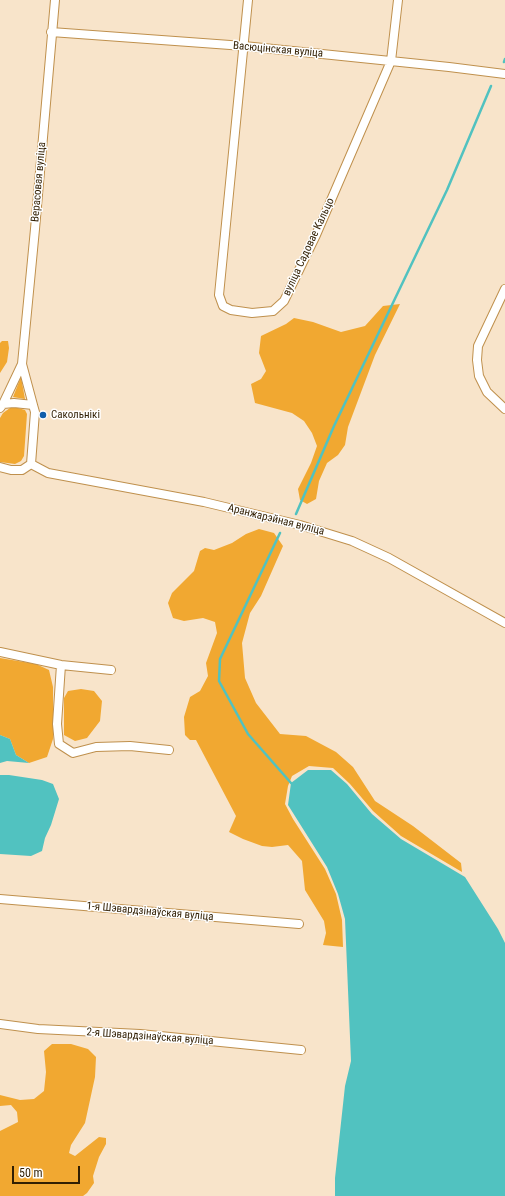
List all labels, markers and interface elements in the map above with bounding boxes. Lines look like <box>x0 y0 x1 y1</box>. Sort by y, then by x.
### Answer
street label: Васюцінская вуліца <box>232 39 324 61</box>
street label: Верасовая вуліца <box>29 142 49 222</box>
street label: вуліца Садовае Кальцо <box>281 196 337 298</box>
place label: Сакольнікі <box>51 408 100 422</box>
marker: Сакольнікі <box>38 410 48 420</box>
street label: Аранжарэйная вуліца <box>226 502 326 538</box>
street label: 1-я Шэвардзінаўская вуліца <box>86 900 214 924</box>
street label: 2-я Шэвардзінаўская вуліца <box>86 1026 214 1048</box>
scale bar <box>14 1158 82 1184</box>
text: 50 m <box>19 1166 43 1180</box>

